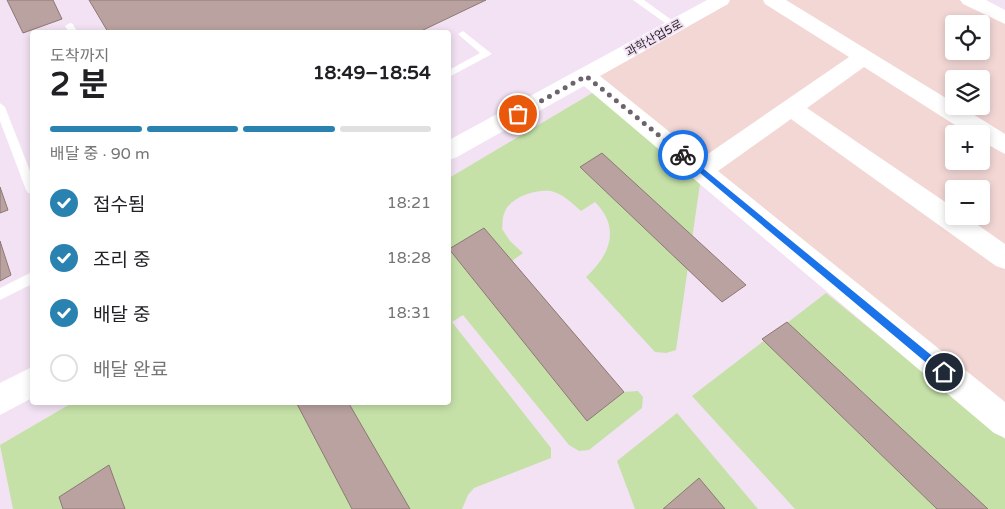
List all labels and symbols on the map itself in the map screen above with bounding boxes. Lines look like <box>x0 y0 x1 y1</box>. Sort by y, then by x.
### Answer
street label: 과학산업5로 <box>623 17 685 59</box>
pin <box>497 93 539 135</box>
courier <box>658 130 708 180</box>
pin <box>923 351 965 393</box>

